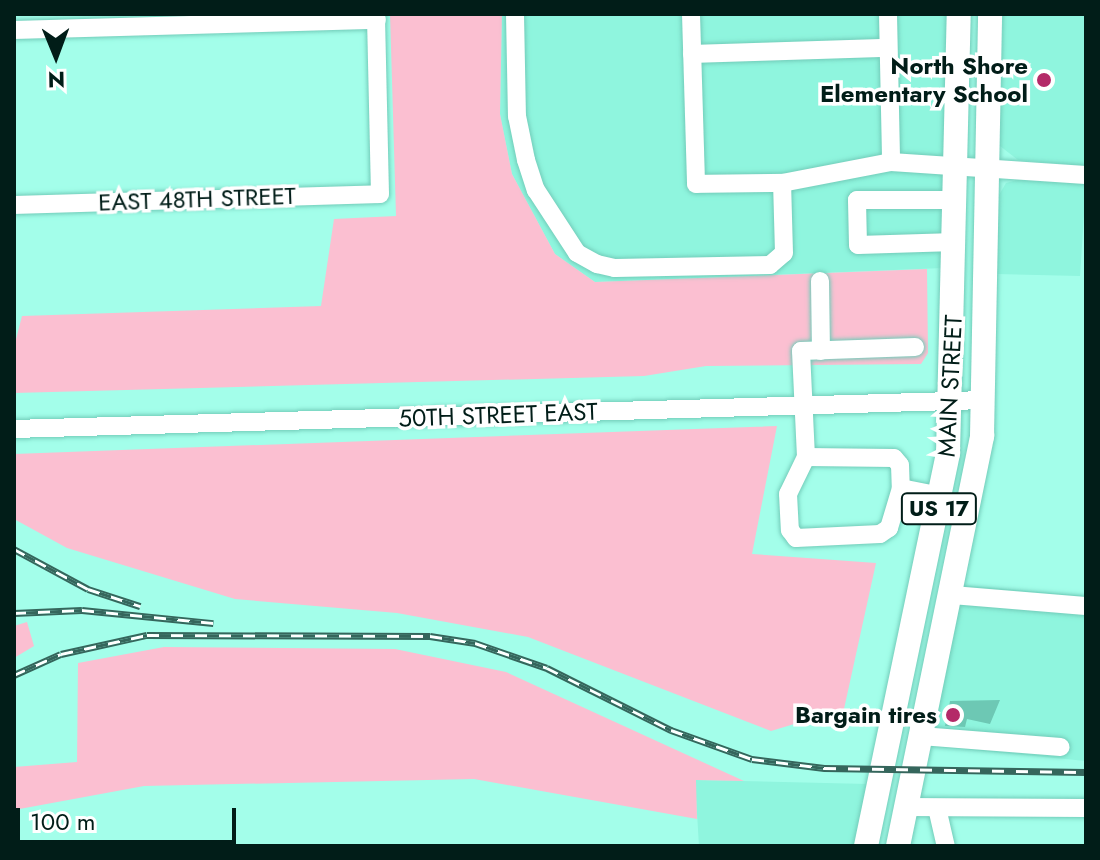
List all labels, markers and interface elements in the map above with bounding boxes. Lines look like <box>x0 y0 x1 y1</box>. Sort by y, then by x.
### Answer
north arrow <box>16 16 96 96</box>
place label: North Shore Elementary School <box>820 52 1028 108</box>
text: N <box>47 64 65 96</box>
marker: North Shore Elementary School <box>1035 71 1053 89</box>
street label: EAST 48TH STREET <box>98 181 296 217</box>
street label: MAIN STREET <box>932 314 968 458</box>
street label: 50TH STREET EAST <box>398 397 598 433</box>
road number: US 17 <box>899 491 979 527</box>
place label: Bargain tires <box>795 701 937 729</box>
marker: Bargain tires <box>944 706 962 724</box>
scale bar <box>20 792 240 842</box>
text: 100 m <box>30 804 96 839</box>

